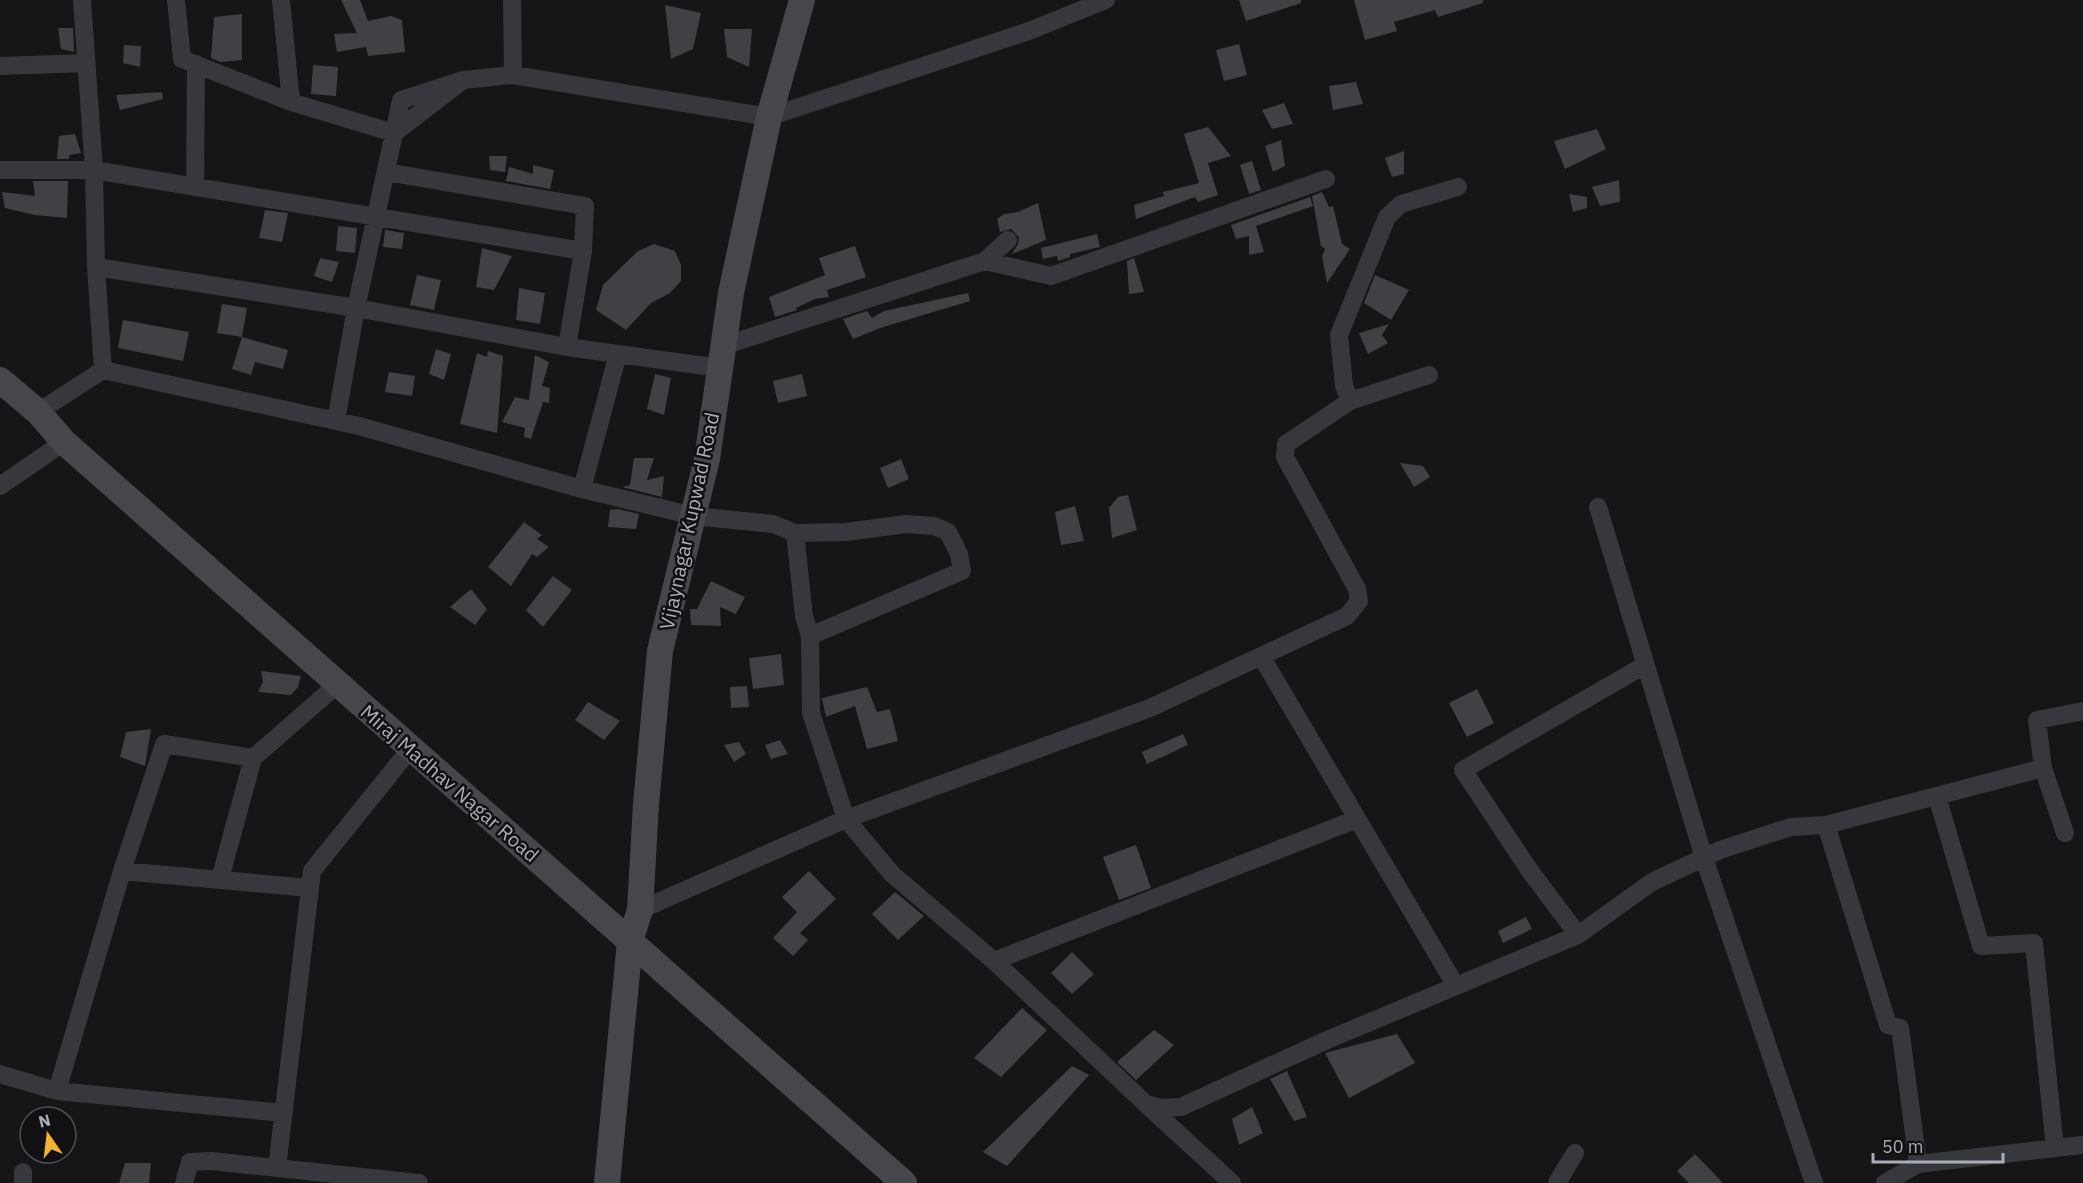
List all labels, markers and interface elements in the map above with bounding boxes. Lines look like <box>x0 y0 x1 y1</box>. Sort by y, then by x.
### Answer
street label: Vijaynagar Kupwad Road <box>653 410 725 632</box>
street label: Miraj Madhav Nagar Road <box>355 698 545 868</box>
north arrow <box>18 1105 78 1165</box>
text: N <box>36 1109 52 1132</box>
scale bar <box>1873 1126 2004 1164</box>
text: 50 m <box>1882 1135 1924 1158</box>

